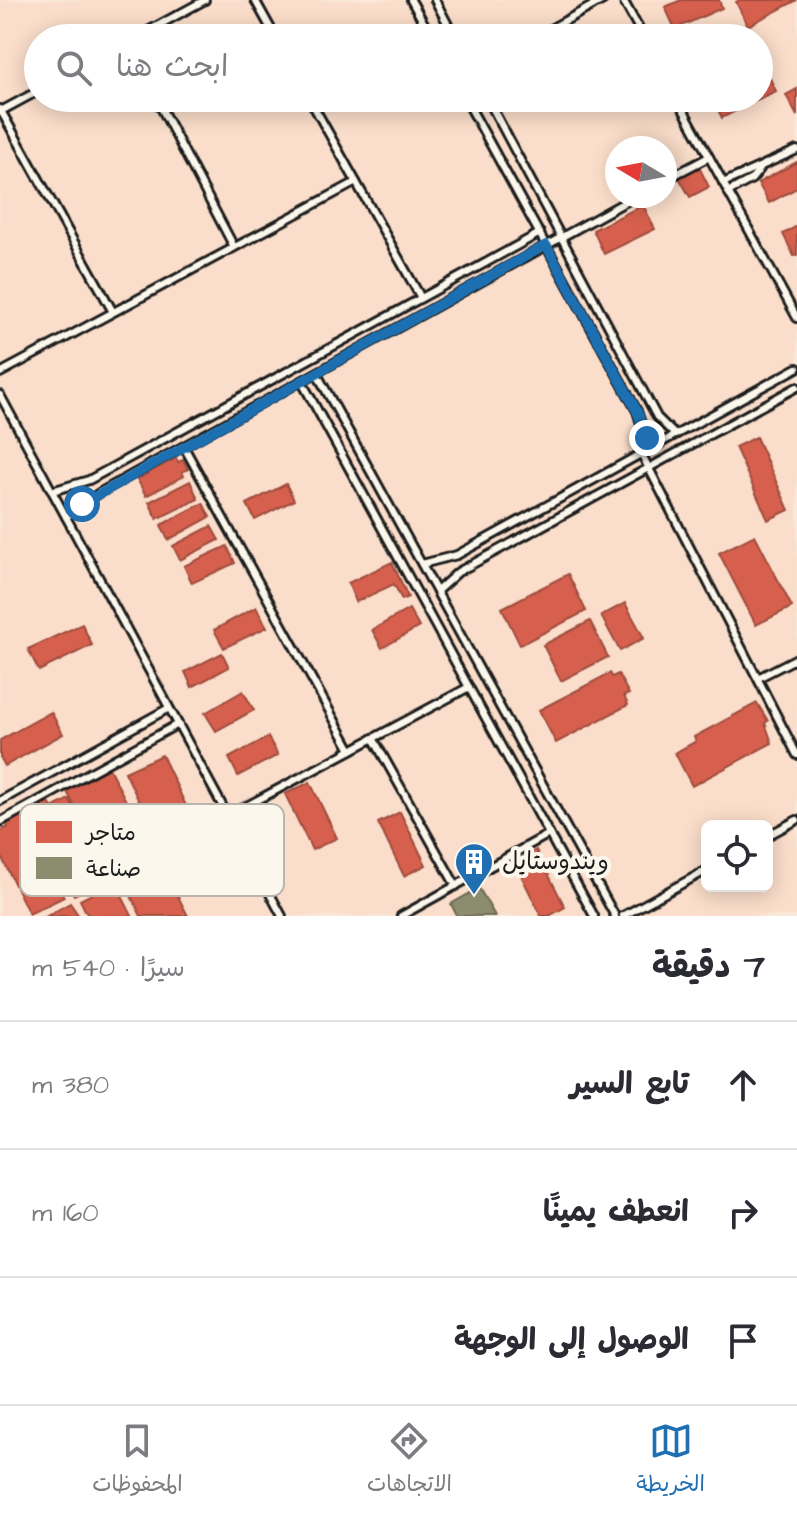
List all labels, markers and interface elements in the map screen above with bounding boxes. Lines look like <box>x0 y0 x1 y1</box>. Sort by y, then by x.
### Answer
search box <box>24 24 773 112</box>
icon: search <box>52 46 96 90</box>
text: ابحث هنا <box>116 46 228 88</box>
north arrow <box>605 136 677 208</box>
route end <box>629 420 665 456</box>
route start <box>64 486 100 522</box>
legend <box>20 804 284 896</box>
text: متاجر <box>84 818 136 849</box>
map controls <box>701 820 773 892</box>
button: locate <box>701 820 773 892</box>
building icon: ويندوستايل <box>453 841 495 896</box>
place label: ويندوستايل <box>502 845 609 879</box>
text: صناعة <box>86 854 141 885</box>
text: 7 دقيقة <box>652 943 765 991</box>
text: سيرًا · 540 m <box>32 950 185 986</box>
text: تابع السير <box>570 1063 689 1105</box>
icon: ahead <box>721 1063 765 1107</box>
text: 380 m <box>32 1067 109 1103</box>
text: انعطف يمينًا <box>543 1191 689 1233</box>
icon: right <box>721 1191 765 1235</box>
text: 160 m <box>32 1195 99 1231</box>
text: الوصول إلى الوجهة <box>454 1319 689 1361</box>
icon: arrive <box>721 1319 765 1363</box>
tab: المحفوظات <box>92 1419 183 1503</box>
tab: الاتجاهات <box>367 1419 452 1503</box>
tab: الخريطة <box>636 1419 705 1503</box>

